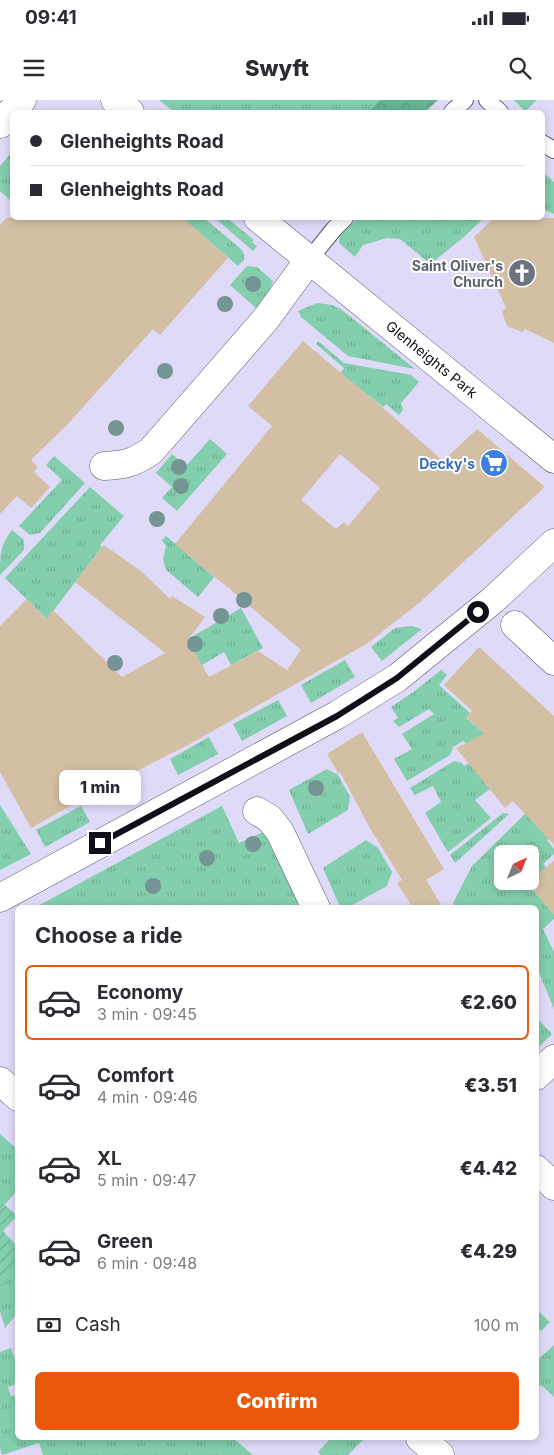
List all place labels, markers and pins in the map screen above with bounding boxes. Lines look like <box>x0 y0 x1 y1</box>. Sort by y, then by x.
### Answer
place label: Saint Oliver's Church <box>412 257 503 290</box>
church icon: Saint Oliver's Church <box>507 258 537 288</box>
supermarket icon: Decky's <box>479 448 509 478</box>
place label: Decky's <box>419 455 475 472</box>

